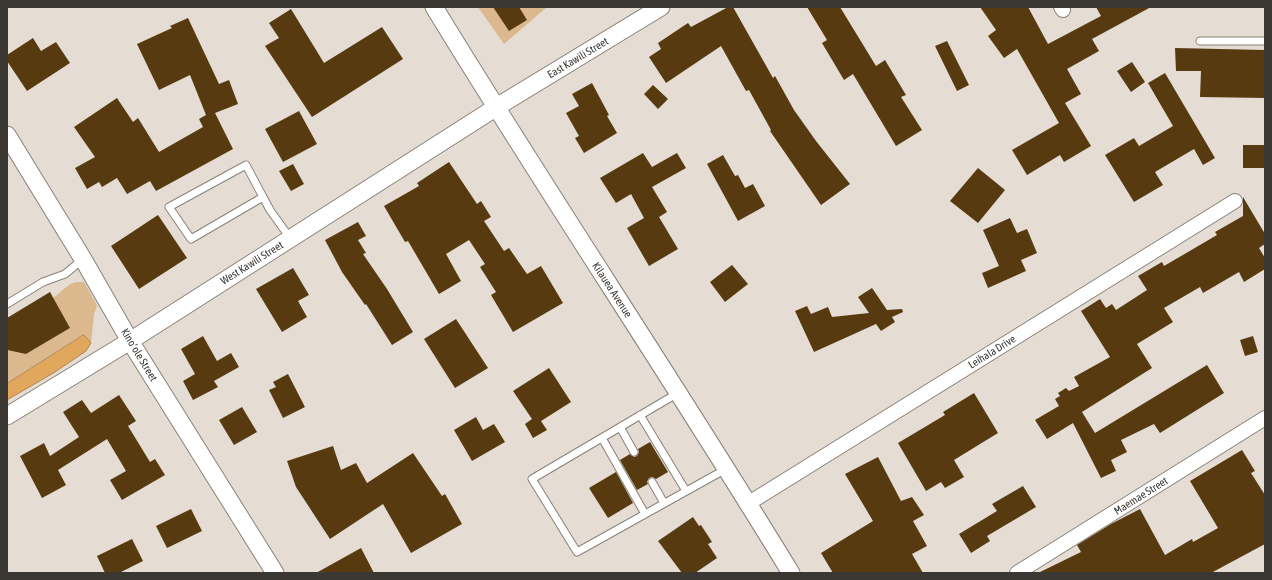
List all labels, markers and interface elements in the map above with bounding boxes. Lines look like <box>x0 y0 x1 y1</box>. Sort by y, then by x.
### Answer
street label: East Kawili Street <box>545 35 611 81</box>
street label: West Kawili Street <box>218 238 286 288</box>
street label: Kilauea Avenue <box>589 260 635 320</box>
street label: Kinoʻole Street <box>118 326 160 384</box>
street label: Leihala Drive <box>966 332 1018 372</box>
street label: Maemae Street <box>1112 474 1170 518</box>

